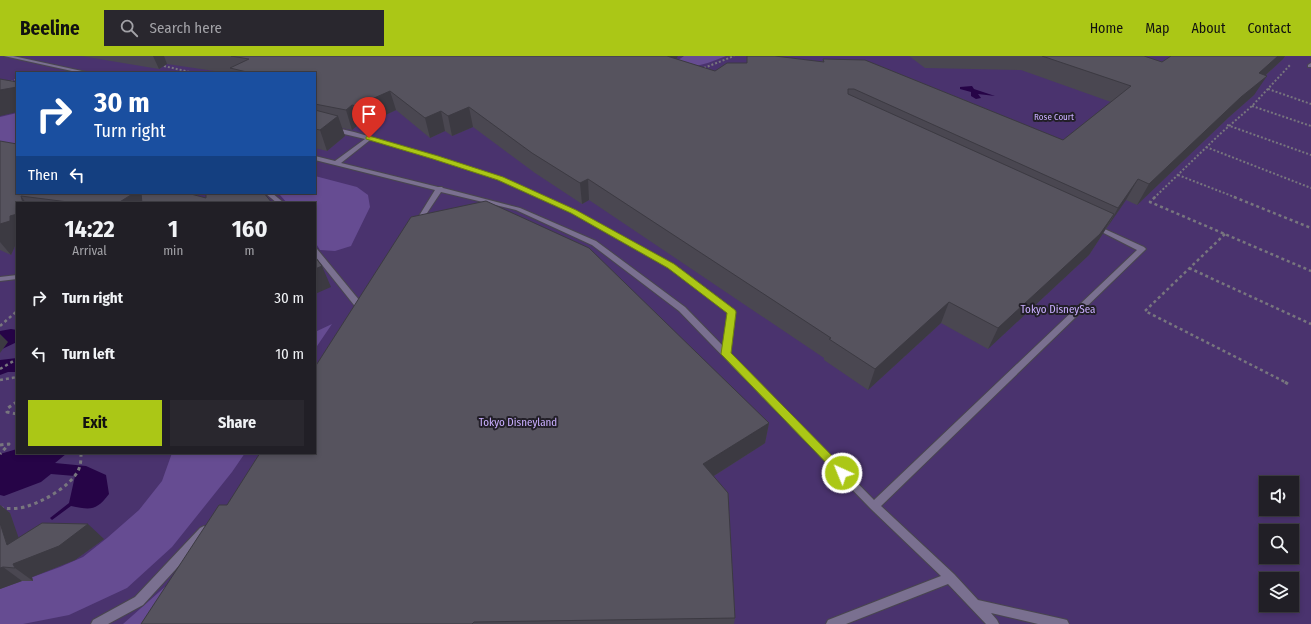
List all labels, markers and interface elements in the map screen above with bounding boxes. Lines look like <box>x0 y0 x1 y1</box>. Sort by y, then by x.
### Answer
search box <box>104 10 384 46</box>
text: Beeline <box>20 17 80 40</box>
icon: search <box>118 17 140 39</box>
text: Search here <box>150 19 222 37</box>
text: Home <box>1090 20 1123 37</box>
text: Map <box>1145 20 1169 37</box>
text: About <box>1191 20 1226 37</box>
text: Contact <box>1248 20 1291 37</box>
text: 30 m <box>94 86 150 119</box>
icon: right <box>28 88 80 140</box>
pin <box>352 97 386 138</box>
icon: arrive <box>358 103 380 125</box>
park label: Rose Court <box>1034 112 1074 122</box>
text: Turn right <box>94 120 166 142</box>
icon: left <box>66 164 88 186</box>
text: Then <box>28 166 58 184</box>
text: 14:22 <box>64 215 115 243</box>
text: 1 <box>168 215 178 243</box>
text: 160 <box>232 215 268 243</box>
text: Arrival <box>72 243 107 258</box>
text: min <box>163 243 183 258</box>
text: m <box>245 243 255 258</box>
icon: right <box>28 287 50 309</box>
text: Turn right <box>62 289 123 307</box>
text: 30 m <box>274 289 304 307</box>
park label: Tokyo DisneySea <box>1021 303 1095 316</box>
icon: left <box>28 343 50 365</box>
text: Turn left <box>62 345 115 363</box>
text: 10 m <box>275 345 304 363</box>
button: Exit <box>28 400 162 446</box>
button: Share <box>170 400 304 446</box>
park label: Tokyo Disneyland <box>479 416 557 429</box>
position arrow <box>821 452 863 494</box>
map controls <box>1259 476 1299 612</box>
button: sound <box>1259 476 1299 516</box>
button: search <box>1259 524 1299 564</box>
button: layers <box>1259 572 1299 612</box>

